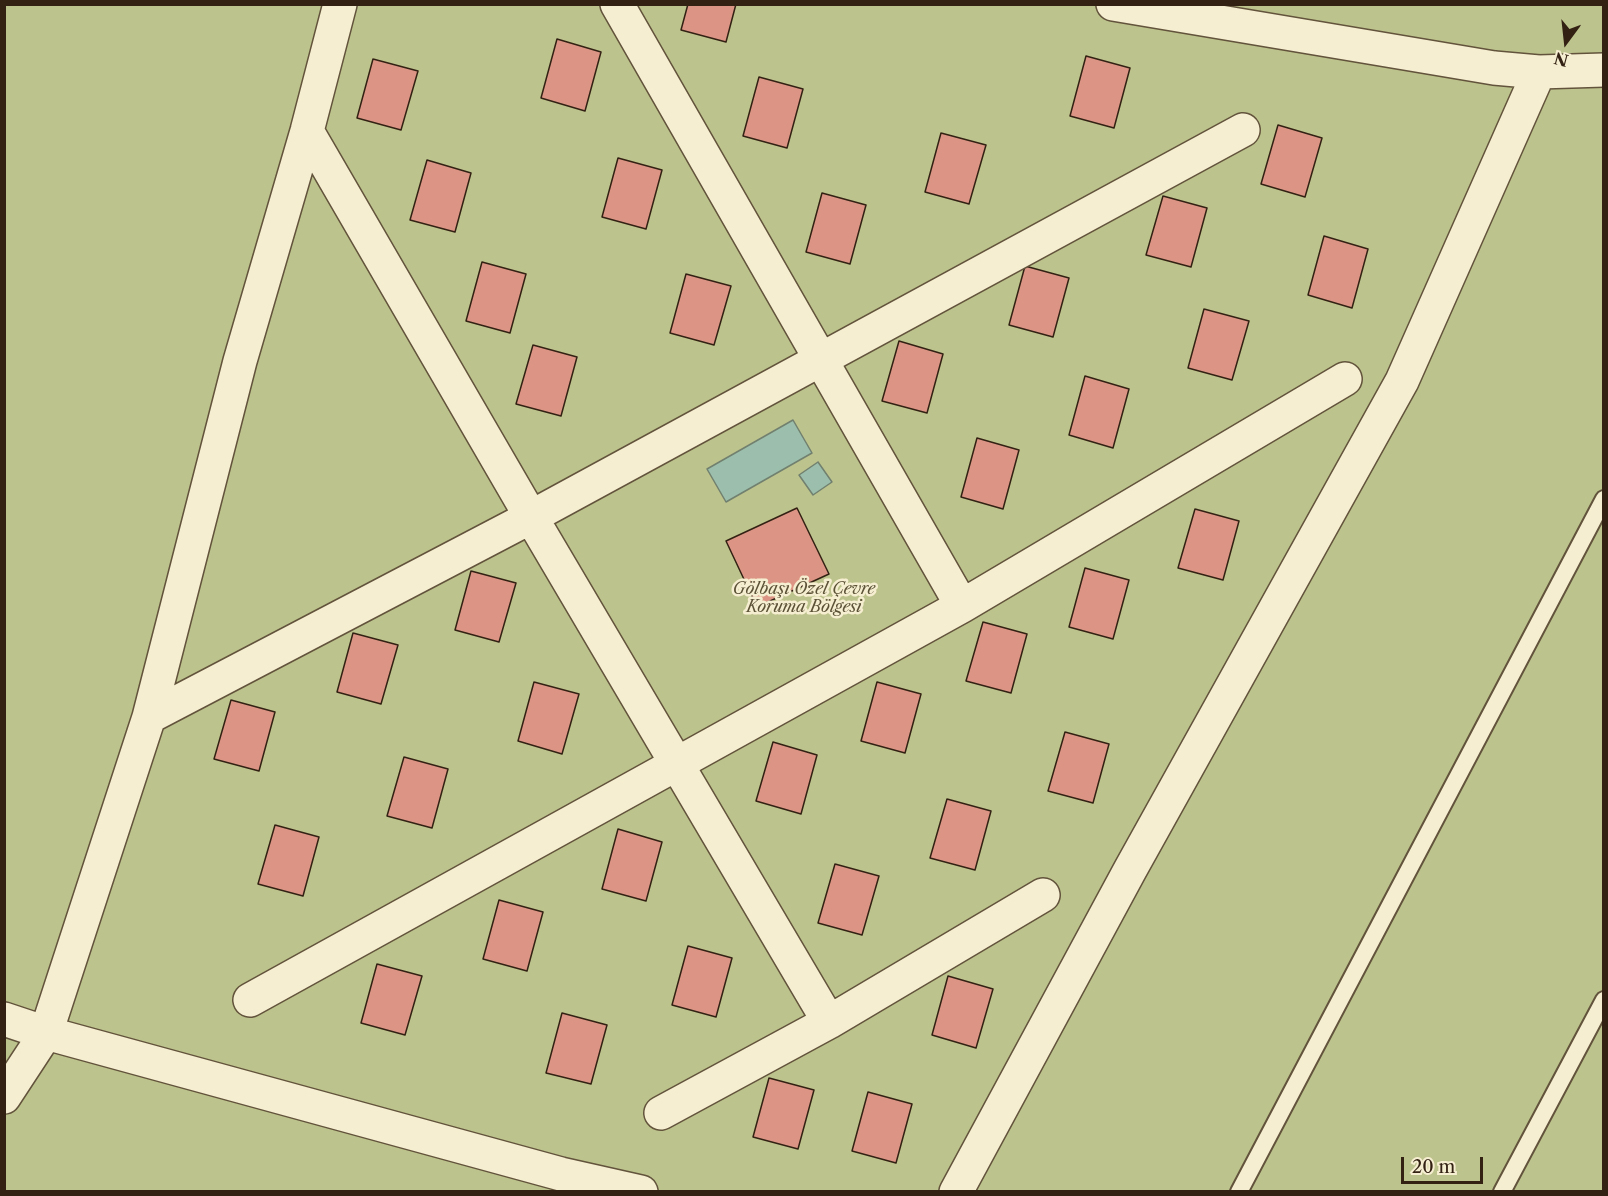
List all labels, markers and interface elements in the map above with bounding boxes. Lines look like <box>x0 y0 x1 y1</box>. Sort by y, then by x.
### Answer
north arrow <box>1536 12 1596 72</box>
text: N <box>1552 48 1571 71</box>
park label: Gölbaşı Özel Çevre Koruma Bölgesi <box>733 579 875 617</box>
scale bar <box>1404 1145 1486 1183</box>
text: 20 m <box>1412 1156 1455 1178</box>

